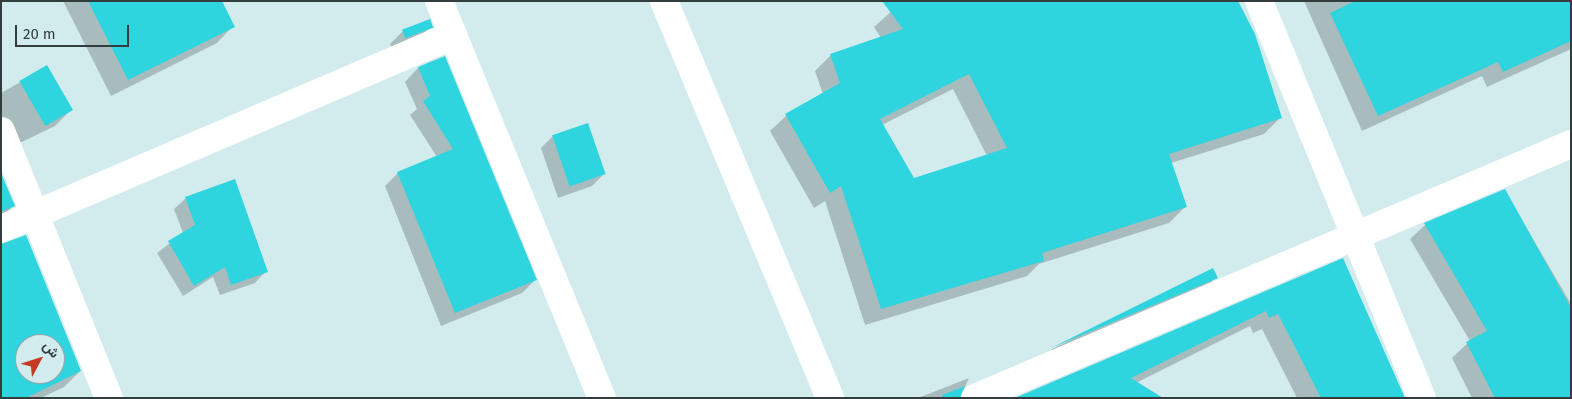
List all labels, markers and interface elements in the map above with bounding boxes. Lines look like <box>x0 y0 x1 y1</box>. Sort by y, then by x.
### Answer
scale bar <box>18 15 131 47</box>
text: 20 m <box>23 25 56 43</box>
north arrow <box>15 334 65 384</box>
text: ش <box>39 338 63 362</box>

